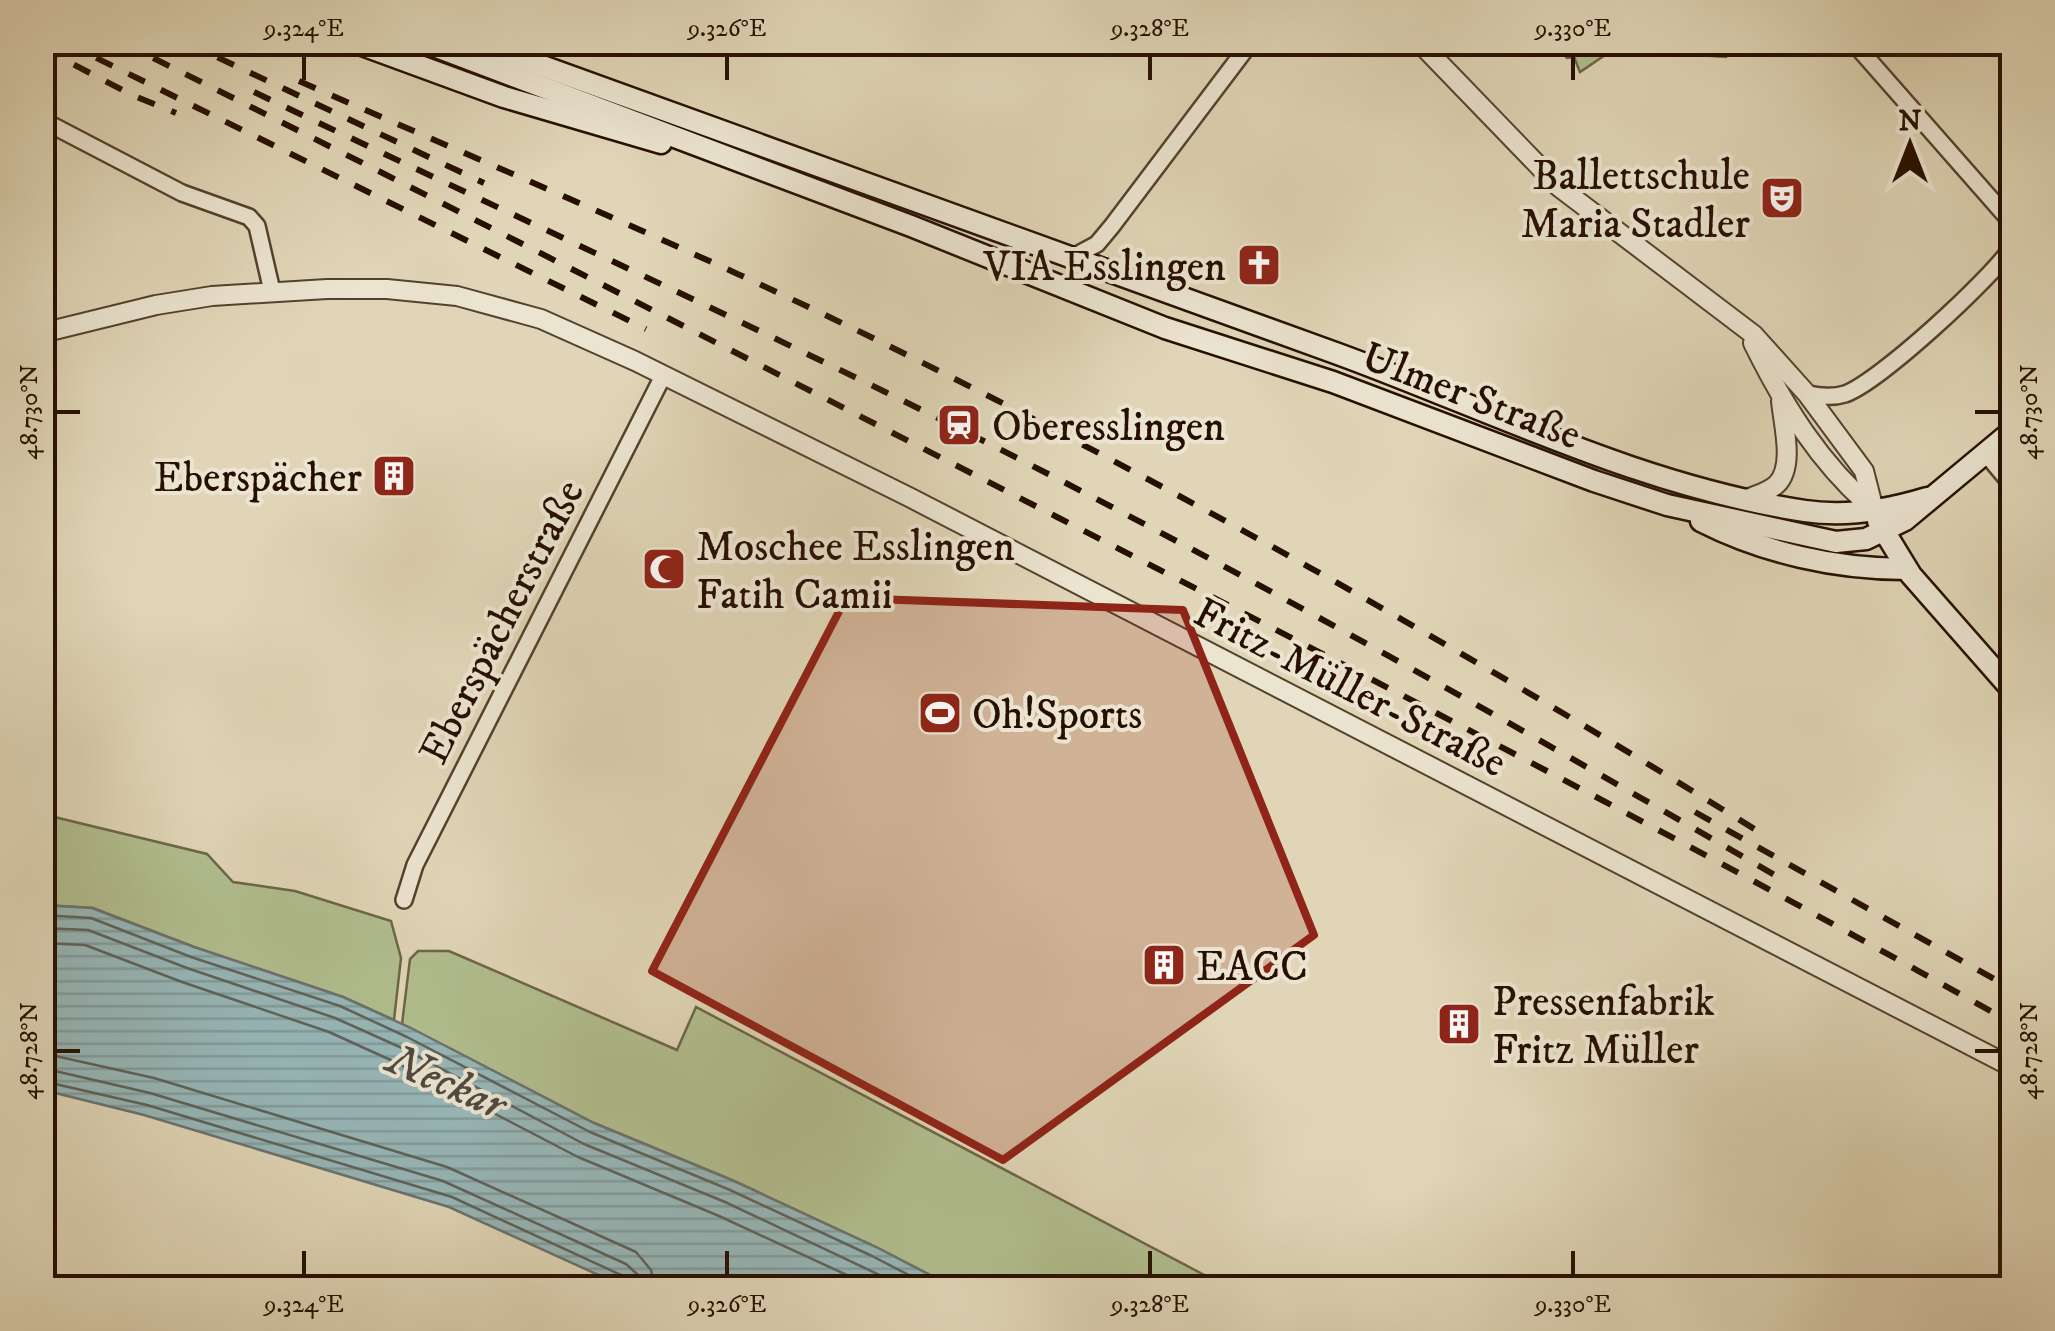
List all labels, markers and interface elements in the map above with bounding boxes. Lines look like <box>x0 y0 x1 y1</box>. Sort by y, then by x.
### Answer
text: 9.324°E <box>262 13 344 44</box>
text: 9.326°E <box>686 13 766 44</box>
text: 9.328°E <box>1109 13 1189 44</box>
text: 9.330°E <box>1533 13 1611 44</box>
north arrow <box>1860 95 1960 195</box>
text: N <box>1899 104 1922 139</box>
place label: Ballettschule Maria Stadler <box>1521 151 1750 251</box>
theatre icon: Ballettschule Maria Stadler <box>1759 175 1805 221</box>
place label: VIA Esslingen <box>982 242 1226 294</box>
church icon: VIA Esslingen <box>1236 242 1282 288</box>
street label: Ulmer Straße <box>1354 331 1588 462</box>
text: 48.730°N <box>14 364 45 460</box>
text: 48.730°N <box>2014 364 2045 460</box>
station icon: Oberesslingen <box>936 402 982 448</box>
place label: Oberesslingen <box>992 402 1225 454</box>
place label: Eberspächer <box>154 453 362 505</box>
building icon: Eberspächer <box>371 453 417 499</box>
street label: Eberspächerstraße <box>409 472 597 773</box>
place label: Moschee Esslingen Fatih Camii <box>696 522 1015 622</box>
mosque icon: Moschee Esslingen Fatih Camii <box>641 546 687 592</box>
street label: Fritz-Müller-Straße <box>1185 587 1515 790</box>
sports icon: Oh!Sports <box>917 690 963 736</box>
place label: Oh!Sports <box>972 690 1142 742</box>
building icon: EACC <box>1141 942 1187 988</box>
place label: EACC <box>1196 942 1308 994</box>
place label: Pressenfabrik Fritz Müller <box>1492 977 1715 1077</box>
building icon: Pressenfabrik Fritz Müller <box>1436 1001 1482 1047</box>
text: 48.728°N <box>14 1002 45 1100</box>
text: 48.728°N <box>2014 1002 2045 1100</box>
water label: Neckar <box>375 1031 516 1135</box>
text: 9.324°E <box>262 1289 344 1320</box>
text: 9.326°E <box>686 1289 766 1320</box>
text: 9.328°E <box>1109 1289 1189 1320</box>
text: 9.330°E <box>1533 1289 1611 1320</box>

